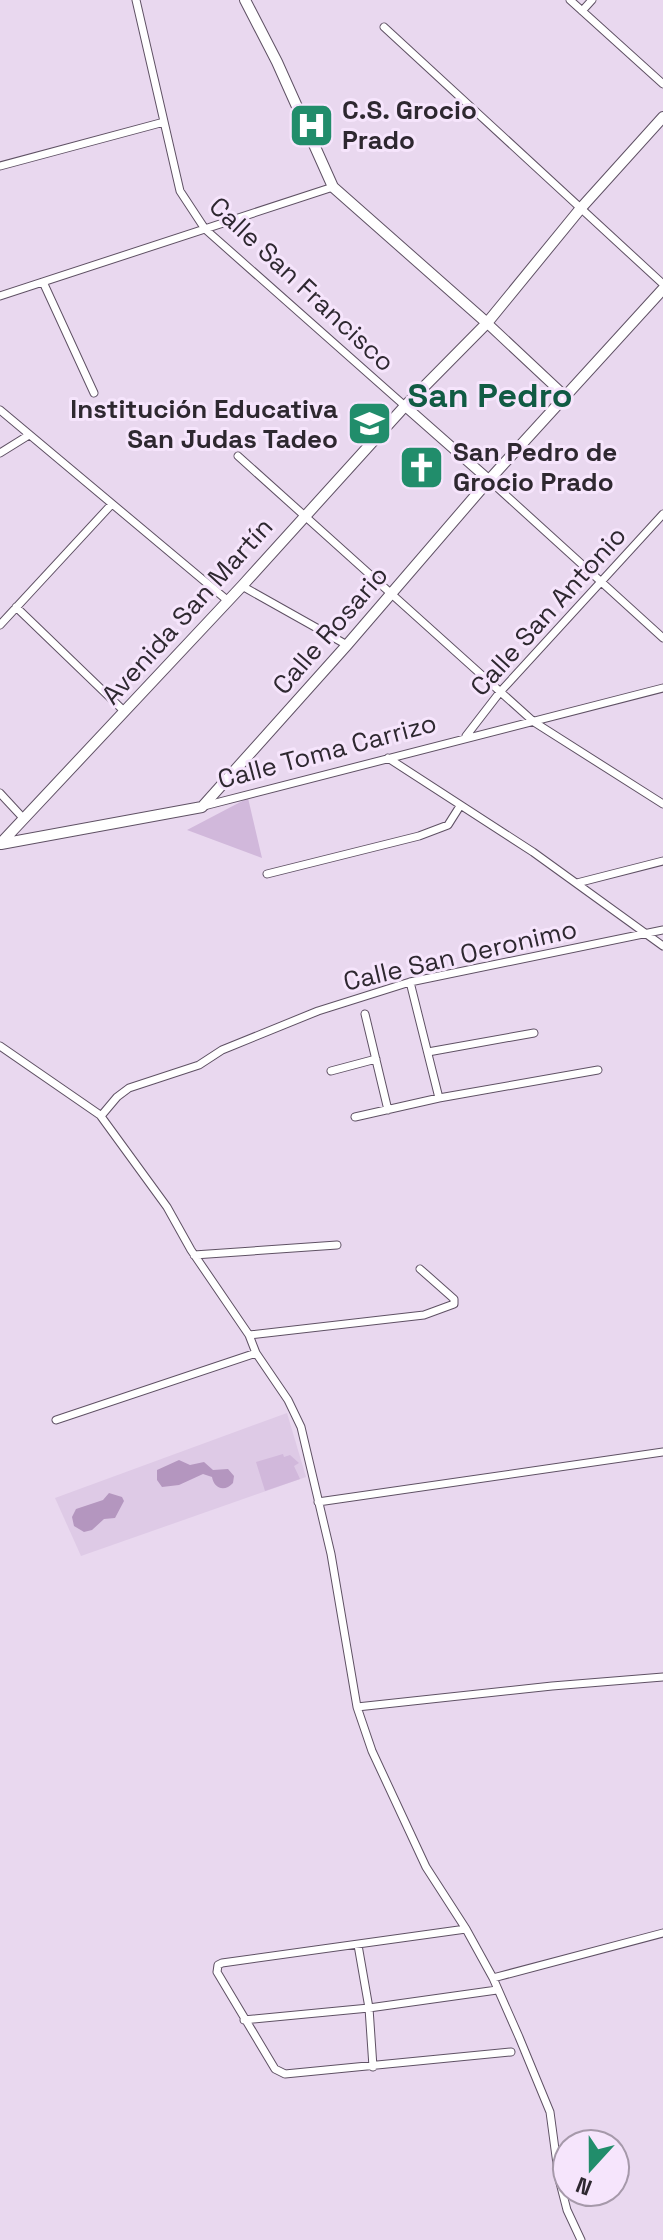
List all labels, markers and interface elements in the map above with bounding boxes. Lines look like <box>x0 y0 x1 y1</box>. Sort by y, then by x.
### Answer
place label: C.S. Grocio Prado <box>342 93 477 157</box>
hospital icon: C.S. Grocio Prado <box>287 101 335 149</box>
street label: Calle San Francisco <box>202 189 402 379</box>
district label: San Pedro <box>408 374 572 417</box>
place label: Institución Educativa San Judas Tadeo <box>70 392 338 456</box>
school or university icon: Institución Educativa San Judas Tadeo <box>345 400 393 448</box>
place label: San Pedro de Grocio Prado <box>453 435 617 499</box>
church icon: San Pedro de Grocio Prado <box>398 443 446 491</box>
street label: Avenida San Martín <box>94 510 280 712</box>
street label: Calle San Antonio <box>463 519 633 703</box>
street label: Calle Rosario <box>265 559 395 701</box>
street label: Calle Toma Carrizo <box>214 705 440 797</box>
street label: Calle San Oeronimo <box>340 912 580 998</box>
north arrow <box>551 2128 631 2208</box>
text: N <box>572 2171 596 2202</box>

